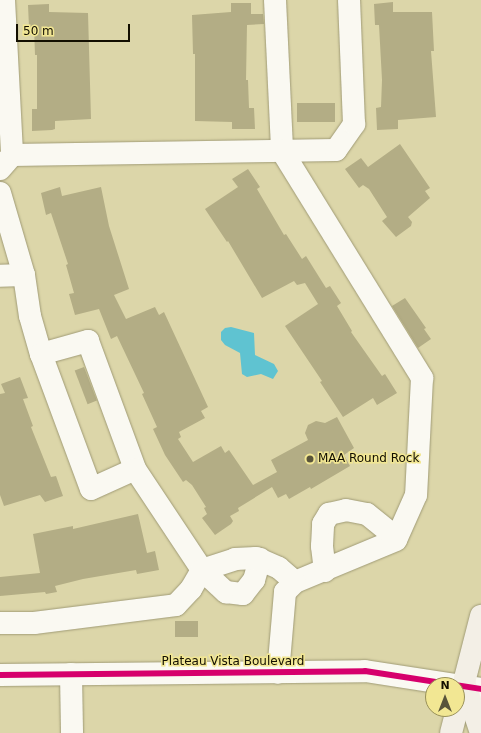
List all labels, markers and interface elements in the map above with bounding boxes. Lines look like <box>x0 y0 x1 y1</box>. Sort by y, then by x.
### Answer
scale bar <box>18 16 132 42</box>
text: 50 m <box>23 24 54 38</box>
place label: MAA Round Rock <box>318 452 419 466</box>
marker: MAA Round Rock <box>305 454 315 464</box>
street label: Plateau Vista Boulevard <box>162 655 304 669</box>
north arrow <box>425 677 465 717</box>
text: N <box>440 679 450 692</box>

